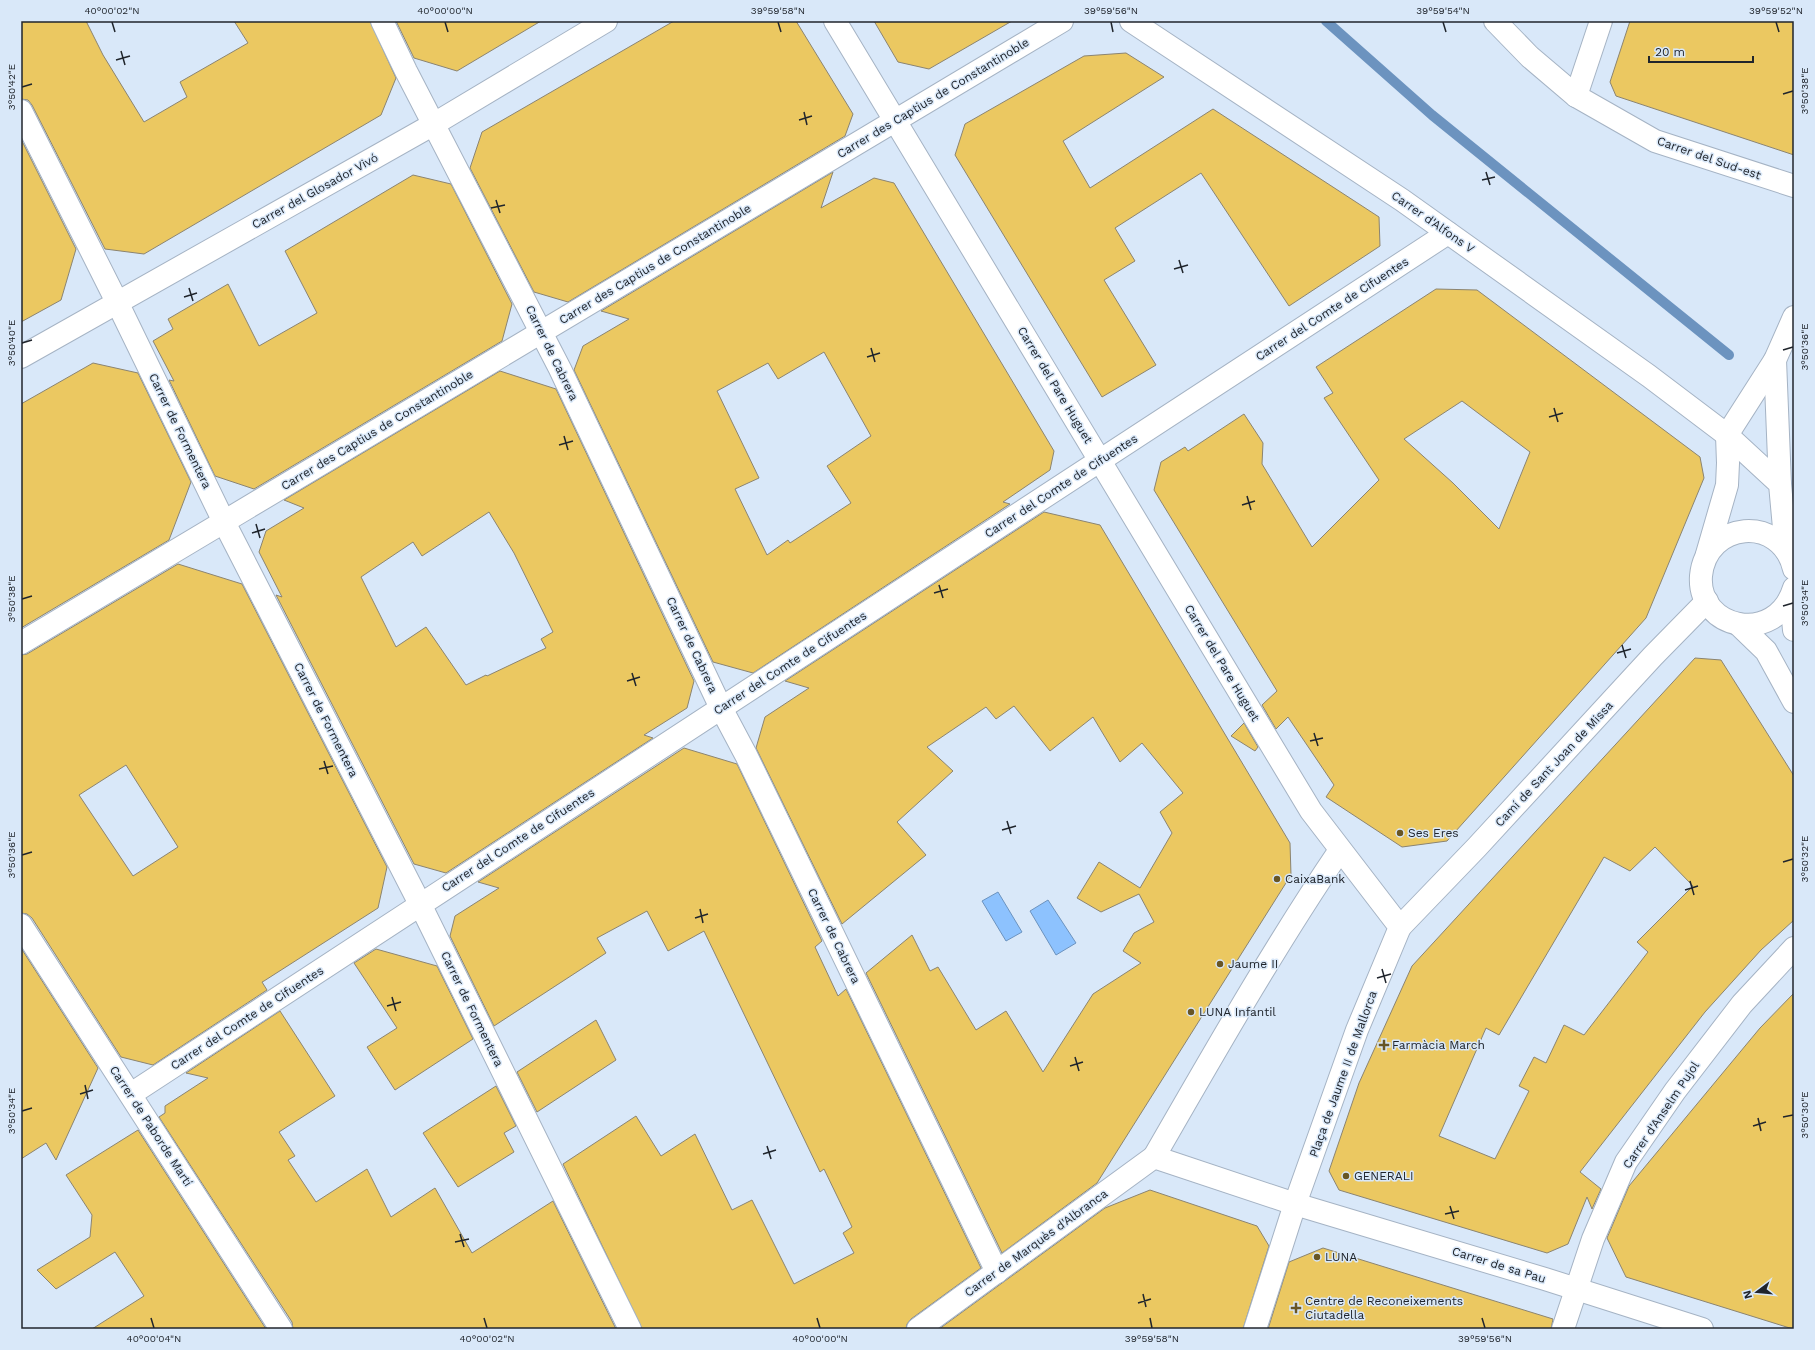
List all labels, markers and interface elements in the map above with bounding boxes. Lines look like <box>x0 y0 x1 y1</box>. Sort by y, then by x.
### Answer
text: 40°00'02"N <box>84 5 140 16</box>
text: 40°00'00"N <box>417 5 473 16</box>
text: 39°59'58"N <box>751 5 805 16</box>
text: 39°59'56"N <box>1084 5 1138 16</box>
text: 39°59'54"N <box>1416 5 1470 16</box>
text: 39°59'52"N <box>1749 5 1803 16</box>
street label: Carrer des Captius de Constantinoble <box>834 35 1032 161</box>
scale bar <box>1649 38 1753 64</box>
text: 20 m <box>1655 45 1685 59</box>
text: 3°50'42"E <box>6 64 17 110</box>
text: 3°50'38"E <box>1799 67 1810 115</box>
street label: Carrer del Sud-est <box>1655 134 1763 182</box>
street label: Carrer del Glosador Vivó <box>249 150 381 232</box>
street label: Carrer d'Alfons V <box>1389 188 1477 256</box>
street label: Carrer des Captius de Constantinoble <box>556 201 754 327</box>
street label: Carrer del Comte de Cifuentes <box>1253 254 1411 364</box>
street label: Carrer de Cabrera <box>523 303 581 403</box>
text: 3°50'40"E <box>6 320 17 366</box>
text: 3°50'36"E <box>1799 323 1810 371</box>
street label: Carrer del Pare Huguet <box>1015 324 1095 446</box>
street label: Carrer des Captius de Constantinoble <box>278 367 476 493</box>
street label: Carrer de Formentera <box>146 371 214 491</box>
street label: Carrer del Comte de Cifuentes <box>982 431 1140 541</box>
text: 3°50'38"E <box>6 575 17 623</box>
text: 3°50'34"E <box>1799 580 1810 626</box>
street label: Carrer de Cabrera <box>664 595 721 695</box>
street label: Carrer del Pare Huguet <box>1182 602 1262 724</box>
street label: Carrer del Comte de Cifuentes <box>711 608 869 718</box>
street label: Carrer de Formentera <box>291 660 361 780</box>
street label: Camí de Sant Joan de Missa <box>1492 698 1616 830</box>
street label: Carrer del Comte de Cifuentes <box>439 785 597 895</box>
place label: Ses Eres <box>1408 826 1459 840</box>
marker: Ses Eres <box>1395 828 1405 838</box>
text: 3°50'36"E <box>6 831 17 879</box>
text: 3°50'32"E <box>1799 836 1810 882</box>
place label: CaixaBank <box>1285 872 1345 886</box>
marker: CaixaBank <box>1272 874 1282 884</box>
street label: Carrer de Cabrera <box>805 886 863 986</box>
street label: Carrer de Formentera <box>438 949 506 1069</box>
place label: Jaume II <box>1228 957 1278 971</box>
marker: Jaume II <box>1215 959 1225 969</box>
street label: Carrer del Comte de Cifuentes <box>168 963 326 1073</box>
street label: Plaça de Jaume II de Mallorca <box>1306 989 1380 1159</box>
place label: LUNA Infantil <box>1199 1005 1276 1019</box>
marker: LUNA Infantil <box>1186 1007 1196 1017</box>
place label: Farmàcia March <box>1392 1038 1485 1052</box>
marker: Farmàcia March <box>1379 1040 1389 1050</box>
street label: Carrer d'Anselm Pujol <box>1620 1059 1702 1171</box>
street label: Carrer de Paborde Martí <box>107 1063 195 1189</box>
text: 3°50'34"E <box>6 1088 17 1134</box>
text: 3°50'30"E <box>1799 1091 1810 1139</box>
place label: GENERALI <box>1354 1169 1413 1183</box>
marker: GENERALI <box>1341 1171 1351 1181</box>
street label: Carrer de Marquès d'Albranca <box>962 1186 1110 1300</box>
street label: Carrer de sa Pau <box>1450 1244 1548 1286</box>
place label: LUNA <box>1325 1250 1357 1264</box>
marker: LUNA <box>1312 1252 1322 1262</box>
north arrow <box>1737 1272 1777 1312</box>
text: N <box>1740 1289 1755 1300</box>
place label: Centre de Reconeixements Ciutadella <box>1305 1294 1463 1322</box>
marker: Centre de Reconeixements Ciutadella <box>1290 1302 1302 1314</box>
text: 40°00'04"N <box>127 1333 181 1344</box>
text: 40°00'02"N <box>459 1333 515 1344</box>
text: 40°00'00"N <box>792 1333 848 1344</box>
text: 39°59'58"N <box>1125 1333 1179 1344</box>
text: 39°59'56"N <box>1458 1333 1512 1344</box>

